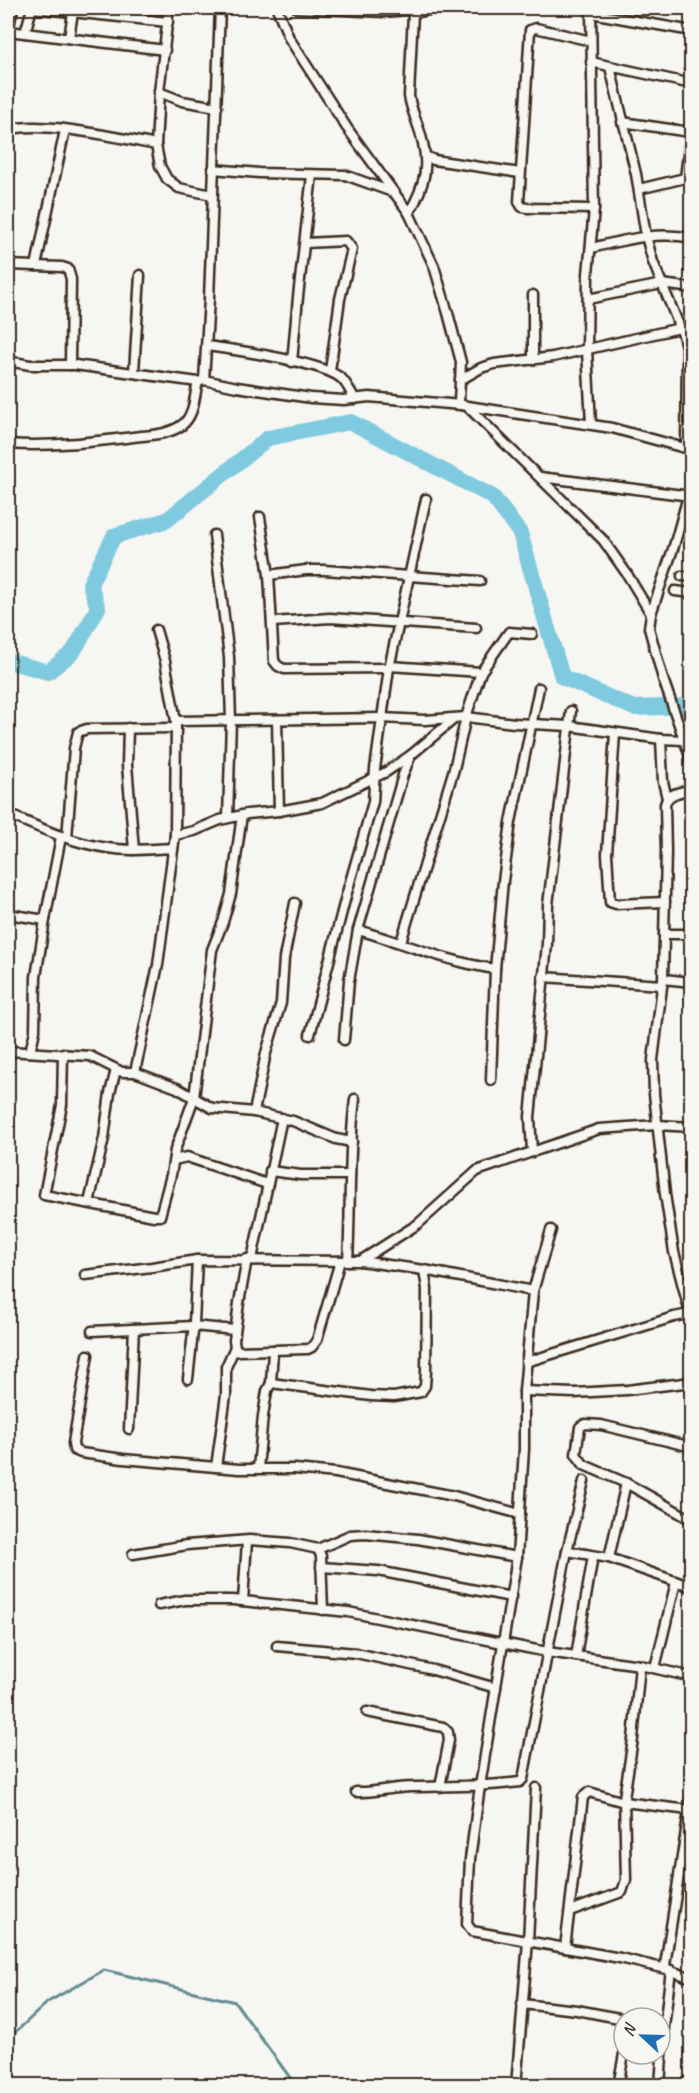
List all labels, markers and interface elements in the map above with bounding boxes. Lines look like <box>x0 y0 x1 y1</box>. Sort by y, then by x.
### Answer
north arrow <box>612 2006 672 2066</box>
text: N <box>618 2020 641 2039</box>

